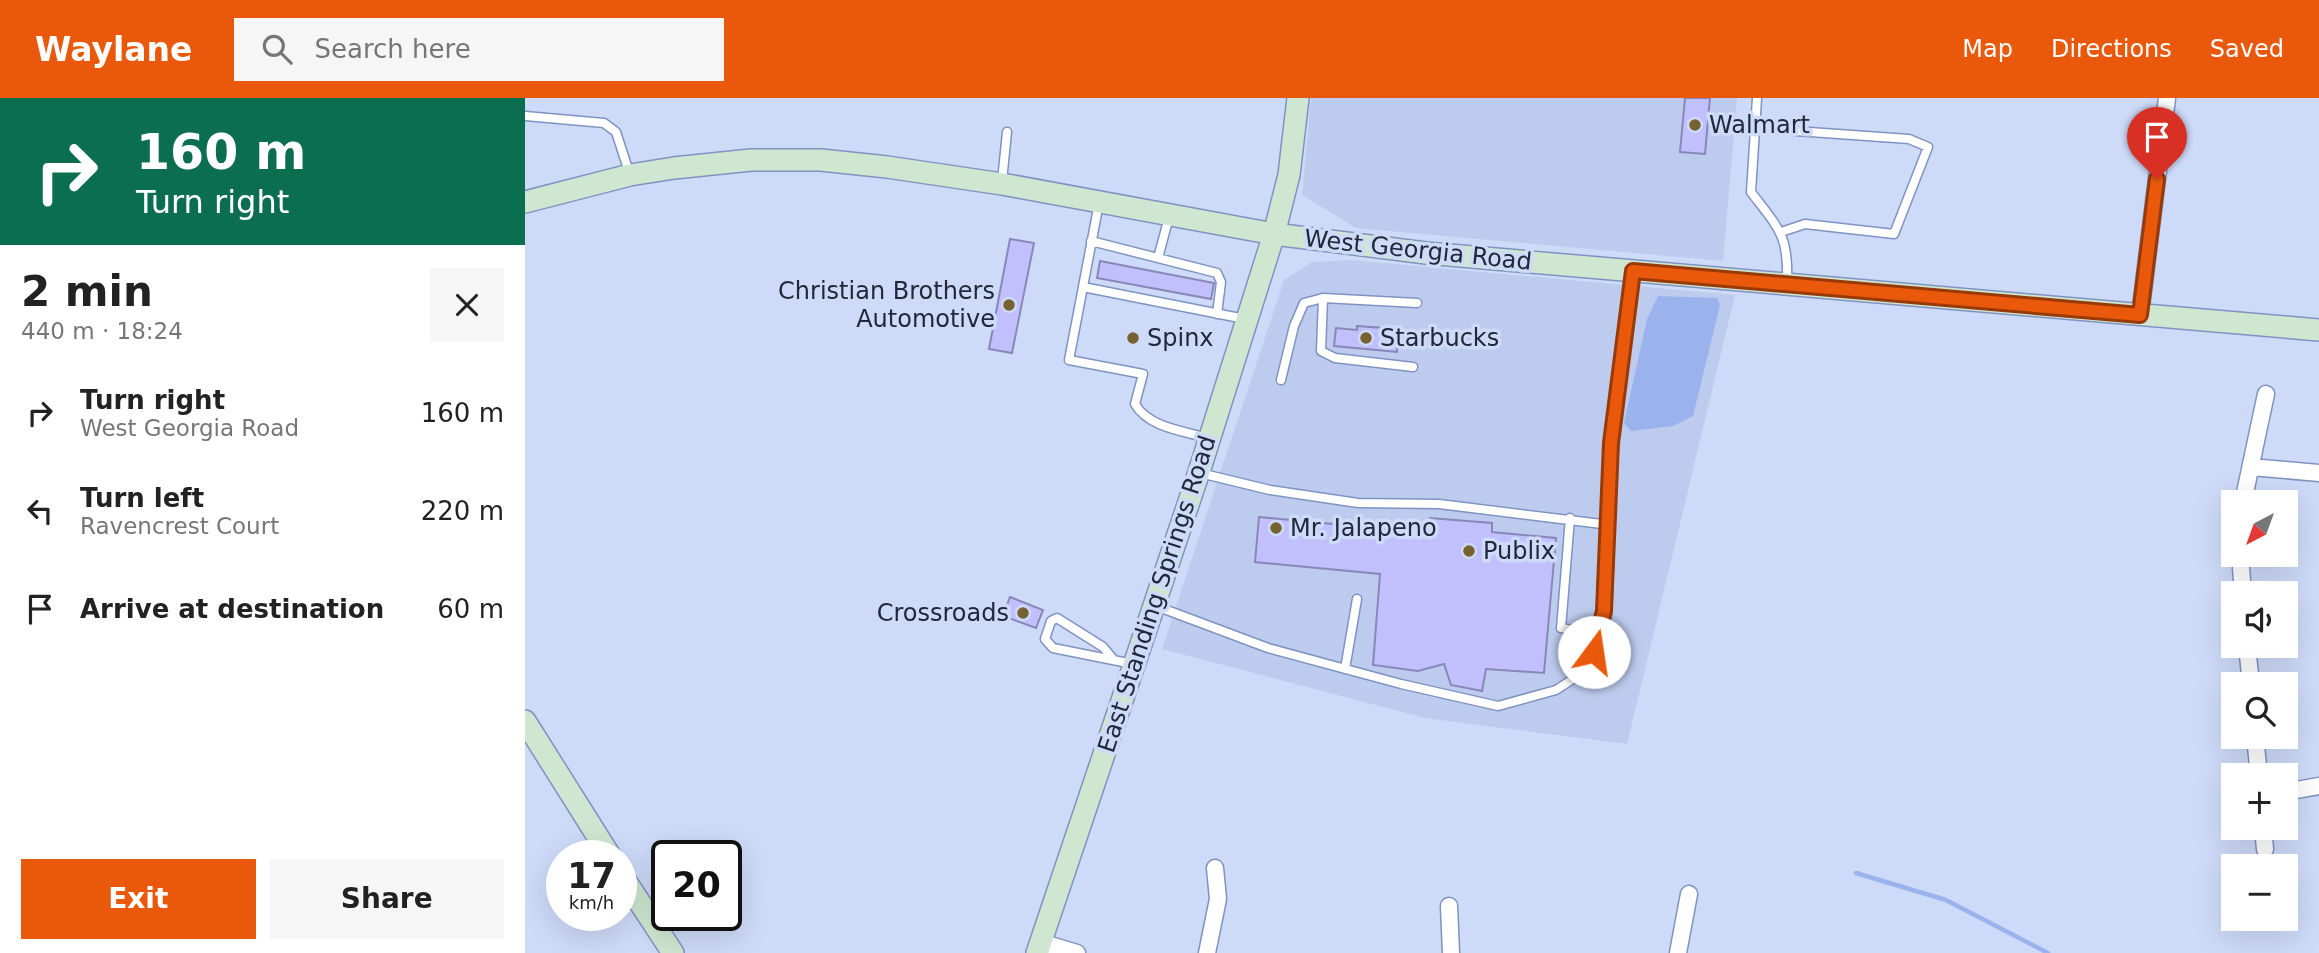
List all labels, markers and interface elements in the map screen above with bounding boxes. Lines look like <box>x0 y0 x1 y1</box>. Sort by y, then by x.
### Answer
search box <box>234 18 724 81</box>
text: Waylane <box>35 30 192 69</box>
icon: search <box>258 30 296 68</box>
text: Search here <box>314 34 471 64</box>
text: Map <box>1962 35 2013 63</box>
text: Directions <box>2051 35 2172 63</box>
text: Saved <box>2210 35 2284 63</box>
pin <box>2127 107 2187 179</box>
place label: Walmart <box>1709 111 1810 139</box>
marker: Walmart <box>1687 117 1703 133</box>
icon: arrive <box>2138 118 2176 156</box>
text: 160 m <box>136 124 306 181</box>
icon: right <box>21 126 112 217</box>
text: Turn right <box>136 183 289 221</box>
street label: West Georgia Road <box>1303 224 1533 276</box>
text: 2 min <box>21 267 153 316</box>
button: close <box>430 268 504 342</box>
place label: Christian Brothers Automotive <box>778 277 995 333</box>
marker: Christian Brothers Automotive <box>1001 297 1017 313</box>
text: 440 m · 18:24 <box>21 318 183 344</box>
place label: Spinx <box>1147 324 1214 352</box>
place label: Starbucks <box>1380 324 1499 352</box>
marker: Spinx <box>1125 330 1141 346</box>
marker: Starbucks <box>1358 330 1374 346</box>
text: Turn right <box>80 385 225 415</box>
icon: right <box>21 394 59 432</box>
text: 160 m <box>421 398 504 428</box>
text: West Georgia Road <box>80 415 299 441</box>
street label: East Standing Springs Road <box>1092 432 1222 756</box>
text: Turn left <box>80 483 204 513</box>
north arrow <box>2221 490 2298 567</box>
map controls <box>2221 490 2298 931</box>
icon: left <box>21 492 59 530</box>
text: 220 m <box>421 496 504 526</box>
text: Ravencrest Court <box>80 513 279 539</box>
place label: Mr. Jalapeno <box>1290 514 1437 542</box>
marker: Mr. Jalapeno <box>1268 520 1284 536</box>
place label: Publix <box>1483 537 1555 565</box>
marker: Publix <box>1461 543 1477 559</box>
button: sound <box>2221 581 2298 658</box>
icon: arrive <box>21 590 59 628</box>
text: Arrive at destination <box>80 594 384 624</box>
text: 60 m <box>437 594 504 624</box>
place label: Crossroads <box>877 599 1009 627</box>
marker: Crossroads <box>1015 605 1031 621</box>
position arrow <box>1557 615 1631 689</box>
button: search <box>2221 672 2298 749</box>
button: + <box>2221 763 2298 840</box>
speed limit sign: 20 <box>651 840 742 931</box>
button: − <box>2221 854 2298 931</box>
text: 17 <box>567 856 616 896</box>
button: Exit <box>21 859 256 939</box>
button: Share <box>270 859 504 939</box>
text: km/h <box>569 892 614 913</box>

